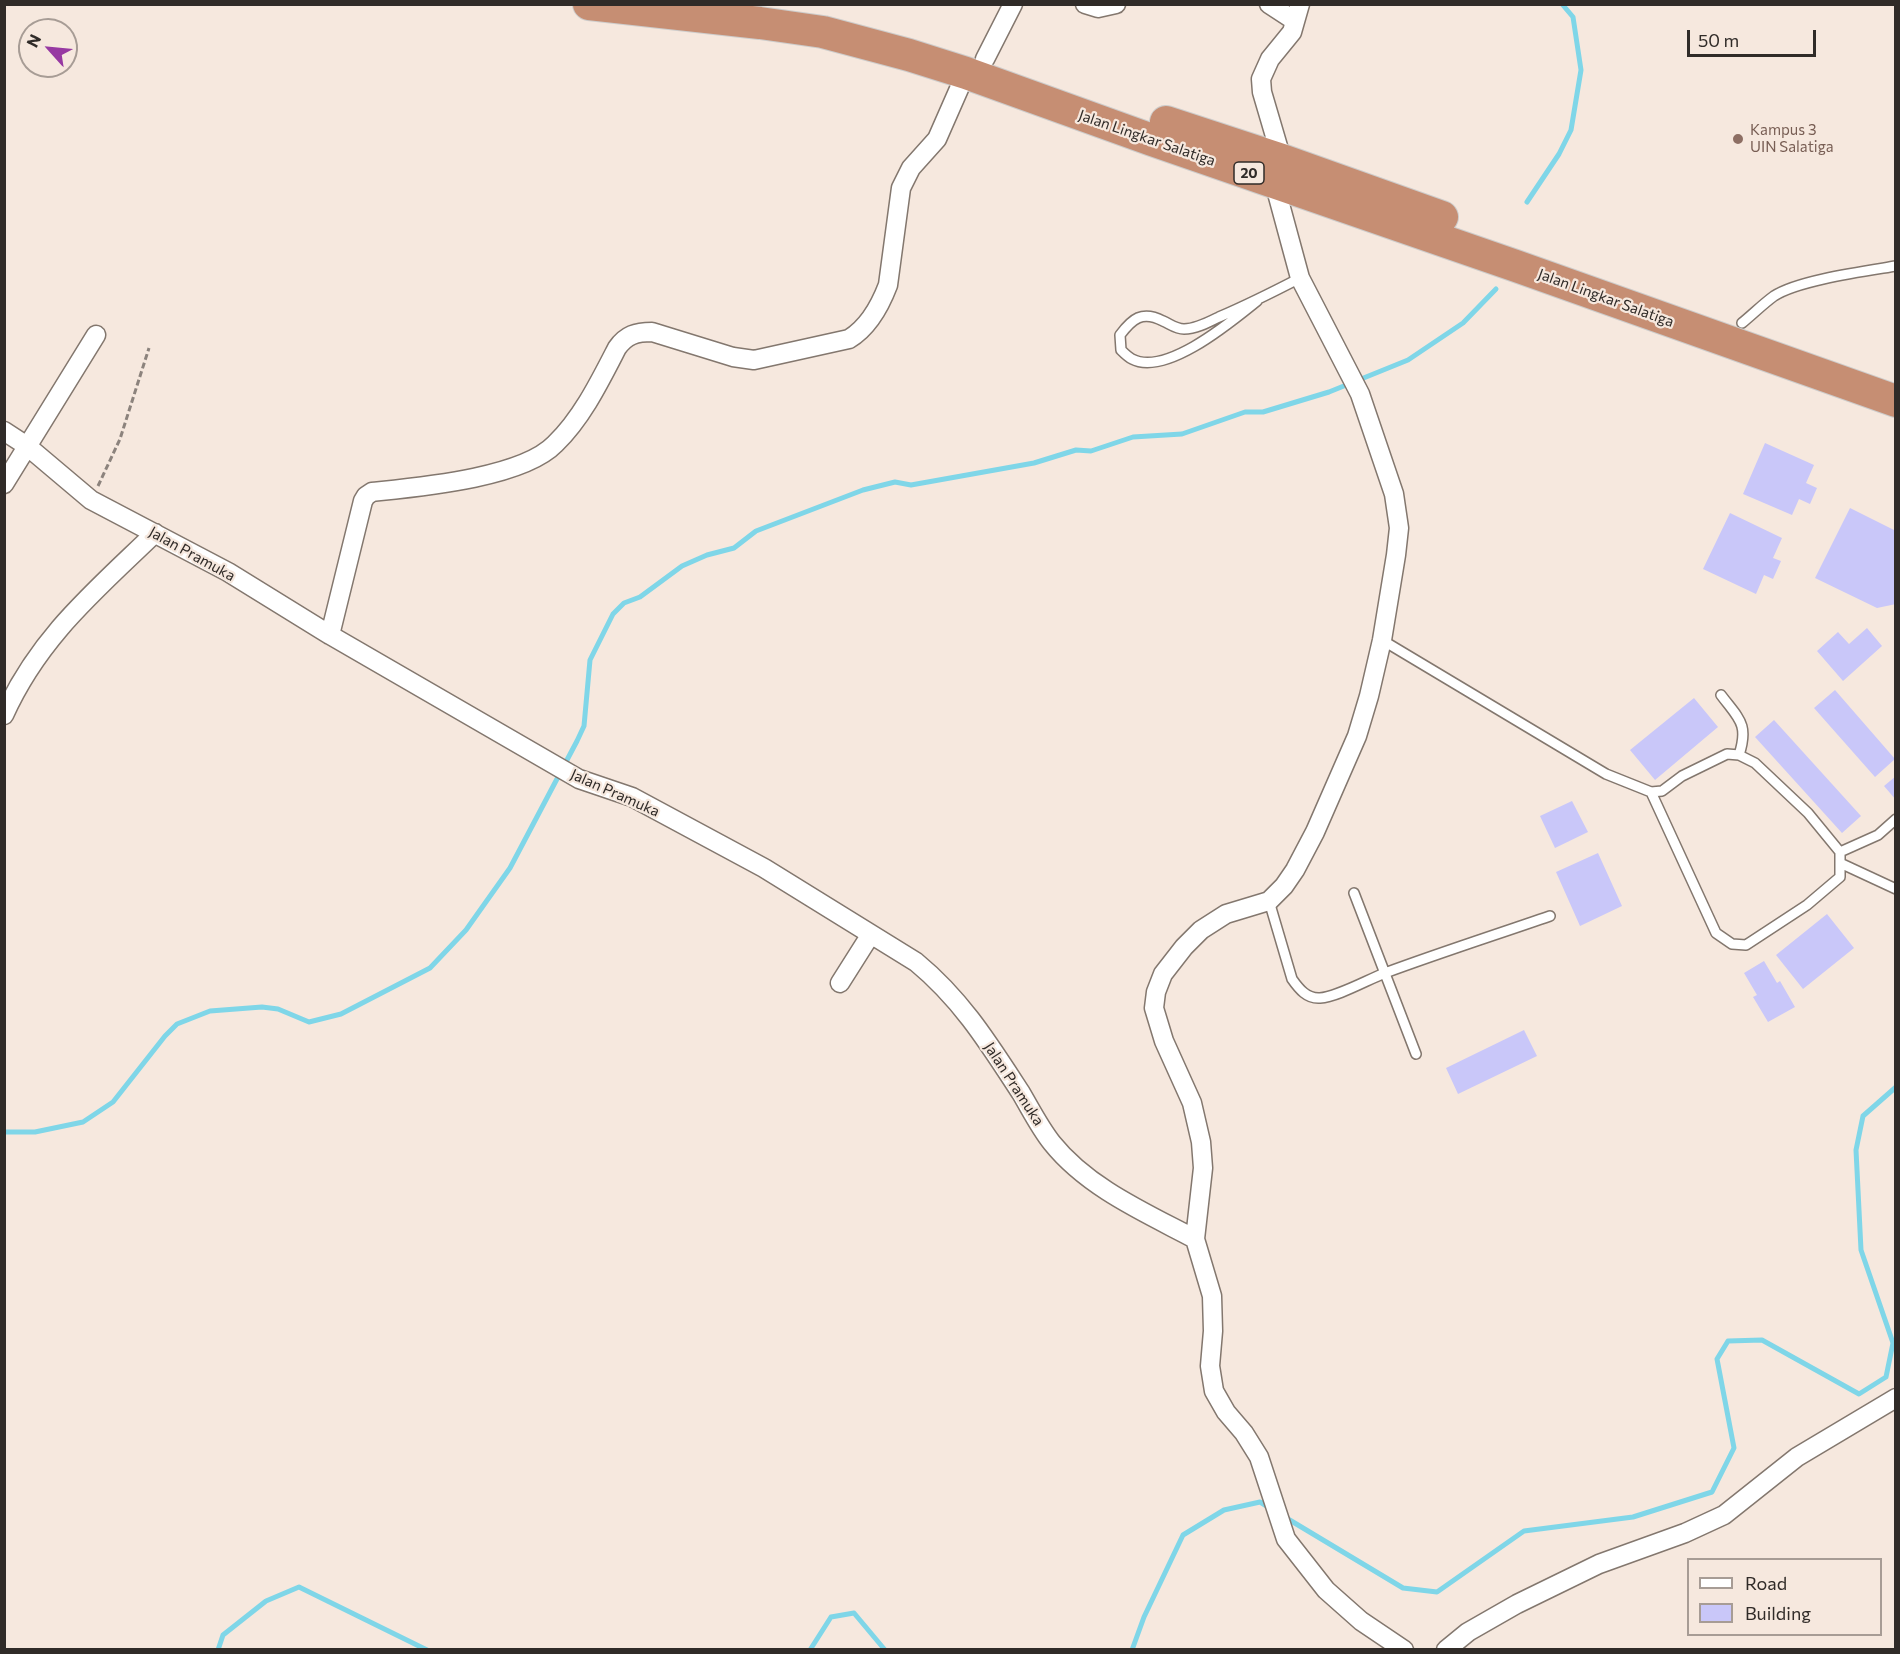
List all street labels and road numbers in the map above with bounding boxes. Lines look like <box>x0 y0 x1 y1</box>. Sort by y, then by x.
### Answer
street label: Jalan Lingkar Salatiga <box>1076 106 1218 170</box>
road number: 20 <box>1234 162 1264 184</box>
street label: Jalan Lingkar Salatiga <box>1535 265 1677 331</box>
street label: Jalan Pramuka <box>146 523 238 585</box>
street label: Jalan Pramuka <box>568 765 662 821</box>
street label: Jalan Pramuka <box>980 1039 1048 1129</box>

